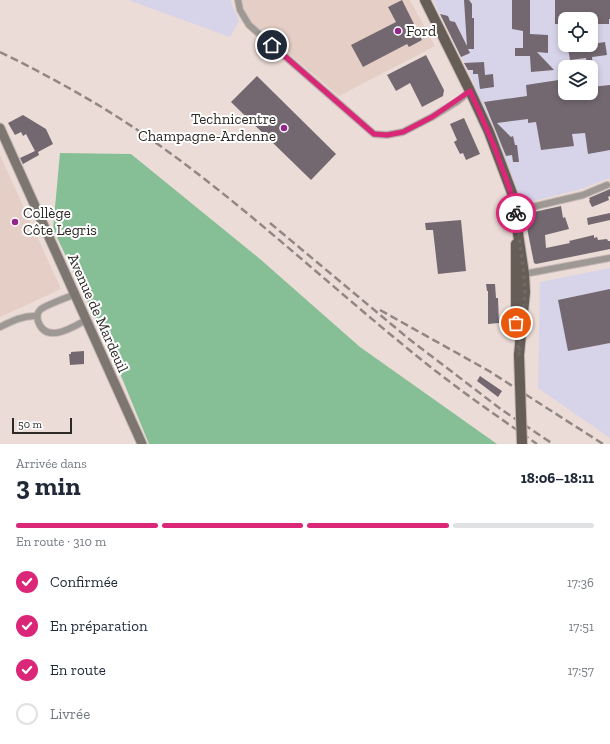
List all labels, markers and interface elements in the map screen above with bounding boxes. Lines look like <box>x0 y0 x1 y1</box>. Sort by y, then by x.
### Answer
map controls <box>558 12 598 100</box>
button: locate <box>558 12 598 52</box>
place label: Ford <box>406 22 437 40</box>
marker: Ford <box>393 26 403 36</box>
pin <box>255 28 289 62</box>
icon: home <box>261 34 283 56</box>
button: layers <box>558 60 598 100</box>
place label: Technicentre Champagne-Ardenne <box>138 110 276 145</box>
marker: Technicentre Champagne-Ardenne <box>279 123 289 133</box>
courier <box>496 193 536 233</box>
icon: bike <box>505 202 527 224</box>
place label: Collège Côte Legris <box>23 204 97 239</box>
marker: Collège Côte Legris <box>10 217 20 227</box>
street label: Avenue de Mardeuil <box>64 251 132 375</box>
pin <box>499 306 533 340</box>
icon: bag <box>505 312 527 334</box>
scale bar <box>12 416 72 435</box>
text: 50 m <box>18 418 42 431</box>
text: Arrivée dans <box>16 456 87 471</box>
text: 18:06–18:11 <box>521 469 594 487</box>
text: 3 min <box>16 470 81 502</box>
text: En route · 310 m <box>16 534 106 549</box>
icon: check <box>16 571 38 593</box>
text: Confirmée <box>50 573 118 591</box>
text: 17:36 <box>567 575 594 590</box>
icon: check <box>16 615 38 637</box>
text: En préparation <box>50 617 148 635</box>
text: 17:51 <box>569 619 594 634</box>
icon: check <box>16 659 38 681</box>
text: En route <box>50 661 106 679</box>
text: 17:57 <box>567 663 594 678</box>
text: Livrée <box>50 705 90 723</box>

